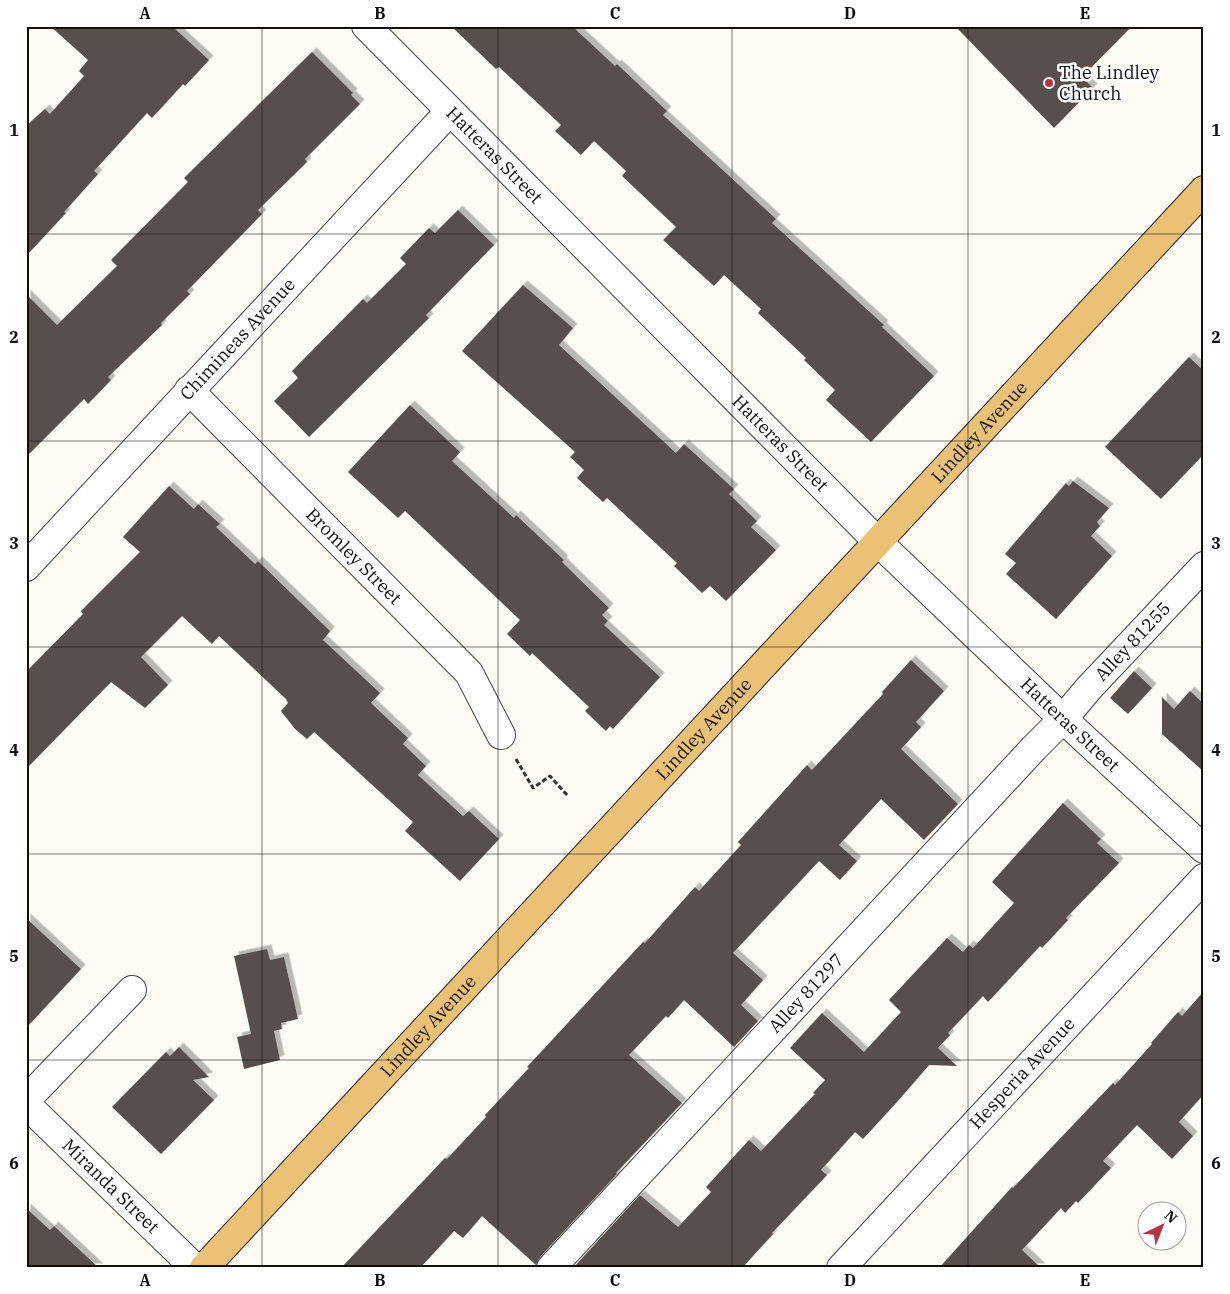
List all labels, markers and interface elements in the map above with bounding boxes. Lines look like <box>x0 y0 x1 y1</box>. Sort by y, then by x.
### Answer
text: A <box>139 3 151 23</box>
text: B <box>374 3 386 23</box>
text: C <box>610 3 620 23</box>
text: D <box>844 3 856 23</box>
text: E <box>1080 3 1090 23</box>
place label: The Lindley Church <box>1059 61 1160 105</box>
marker: The Lindley Church <box>1043 77 1055 89</box>
street label: Hatteras Street <box>442 102 548 208</box>
text: 1 <box>9 120 19 140</box>
text: 1 <box>1211 120 1221 140</box>
street label: Chimineas Avenue <box>175 273 300 405</box>
text: 2 <box>9 327 19 347</box>
text: 2 <box>1211 327 1221 347</box>
street label: Lindley Avenue <box>926 376 1032 488</box>
street label: Hatteras Street <box>727 390 834 496</box>
street label: Bromley Street <box>301 503 407 609</box>
text: 3 <box>9 533 19 553</box>
text: 3 <box>1211 533 1221 553</box>
street label: Alley 81255 <box>1090 597 1175 686</box>
street label: Lindley Avenue <box>651 673 756 785</box>
street label: Hatteras Street <box>1016 673 1125 776</box>
text: 4 <box>9 740 19 760</box>
text: 4 <box>1211 740 1221 760</box>
text: 5 <box>9 946 19 966</box>
text: 5 <box>1211 946 1221 966</box>
street label: Alley 81297 <box>763 948 848 1038</box>
street label: Lindley Avenue <box>375 970 481 1082</box>
street label: Hesperia Avenue <box>964 1012 1080 1134</box>
street label: Miranda Street <box>58 1134 164 1238</box>
text: 6 <box>9 1153 19 1173</box>
text: 6 <box>1211 1153 1221 1173</box>
north arrow <box>1138 1202 1188 1252</box>
text: N <box>1161 1206 1181 1227</box>
text: A <box>139 1270 151 1290</box>
text: B <box>374 1270 386 1290</box>
text: C <box>610 1270 620 1290</box>
text: D <box>844 1270 856 1290</box>
text: E <box>1080 1270 1090 1290</box>

